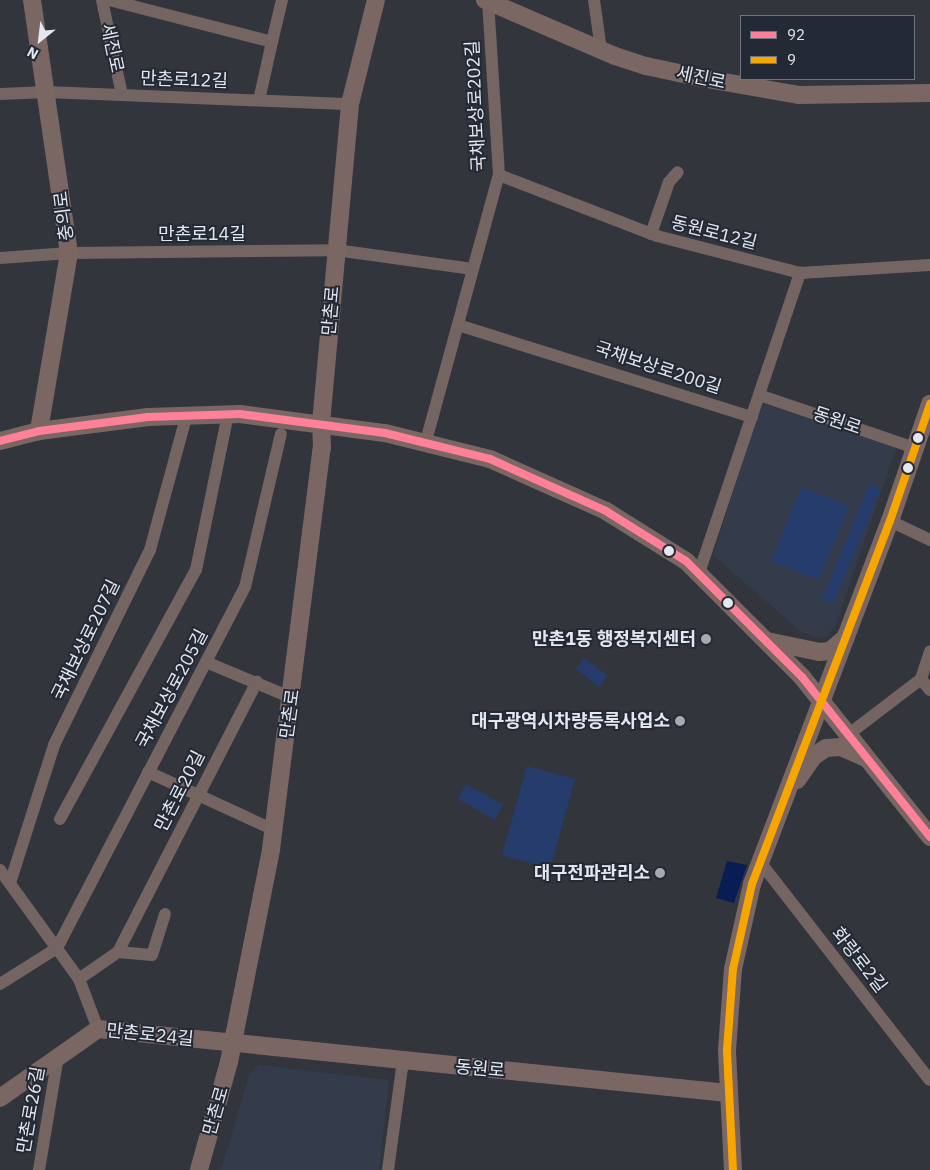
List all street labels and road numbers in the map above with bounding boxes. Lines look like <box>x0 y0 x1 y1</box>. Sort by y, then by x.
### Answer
street label: 세진로 <box>96 21 128 75</box>
street label: 국채보상로202길 <box>462 40 490 172</box>
street label: 세진로 <box>674 62 728 94</box>
street label: 만촌로12길 <box>140 68 228 92</box>
street label: 충의로 <box>50 190 78 242</box>
street label: 동원로12길 <box>669 212 759 254</box>
street label: 만촌로14길 <box>158 223 246 245</box>
street label: 만촌로 <box>318 285 344 337</box>
street label: 국채보상로200길 <box>592 337 724 399</box>
street label: 동원로 <box>810 403 864 439</box>
street label: 국채보상로207길 <box>47 576 125 704</box>
street label: 국채보상로205길 <box>132 626 212 752</box>
street label: 만촌로 <box>276 688 304 740</box>
street label: 만촌로20길 <box>150 747 210 835</box>
street label: 화랑로2길 <box>827 923 891 997</box>
street label: 만촌로24길 <box>105 1020 195 1050</box>
street label: 동원로 <box>454 1056 506 1082</box>
street label: 만촌로26길 <box>13 1065 49 1155</box>
street label: 만촌로 <box>199 1084 233 1138</box>

